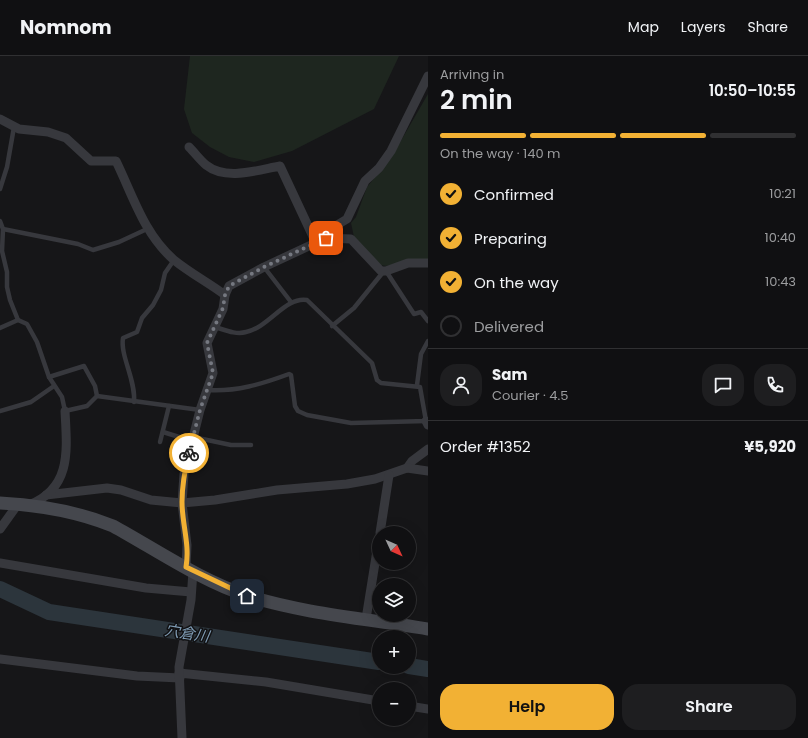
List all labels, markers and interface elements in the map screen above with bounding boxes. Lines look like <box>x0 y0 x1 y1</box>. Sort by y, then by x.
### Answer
text: Nomnom <box>20 14 112 41</box>
text: Map <box>628 17 659 37</box>
text: Layers <box>681 17 725 37</box>
text: Share <box>747 17 788 37</box>
text: Arriving in <box>440 65 504 84</box>
text: 10:50–10:55 <box>709 80 796 101</box>
text: 2 min <box>440 82 513 118</box>
text: On the way · 140 m <box>440 144 560 163</box>
icon: check <box>440 183 462 205</box>
text: Confirmed <box>474 184 554 205</box>
text: 10:21 <box>769 184 796 203</box>
pin <box>309 221 343 255</box>
icon: bag <box>315 227 337 249</box>
icon: check <box>440 227 462 249</box>
text: Preparing <box>474 228 547 249</box>
text: 10:40 <box>765 228 796 247</box>
icon: check <box>440 271 462 293</box>
text: On the way <box>474 272 559 293</box>
text: 10:43 <box>765 272 796 291</box>
text: Delivered <box>474 316 544 337</box>
button: person <box>440 364 482 406</box>
text: Sam <box>492 364 527 385</box>
button: chat <box>702 364 744 406</box>
button: phone <box>754 364 796 406</box>
text: Courier · 4.5 <box>492 386 568 405</box>
courier <box>169 433 209 473</box>
text: Order #1352 <box>440 436 531 457</box>
text: ¥5,920 <box>744 436 796 457</box>
icon: bike <box>178 442 200 464</box>
north arrow <box>372 526 416 570</box>
map controls <box>372 526 416 726</box>
button: layers <box>372 578 416 622</box>
pin <box>230 579 264 613</box>
icon: home <box>236 585 258 607</box>
water label: 穴倉川 <box>163 619 213 647</box>
button: + <box>372 630 416 674</box>
button: − <box>372 682 416 726</box>
button: Help <box>440 684 614 730</box>
button: Share <box>622 684 796 730</box>

